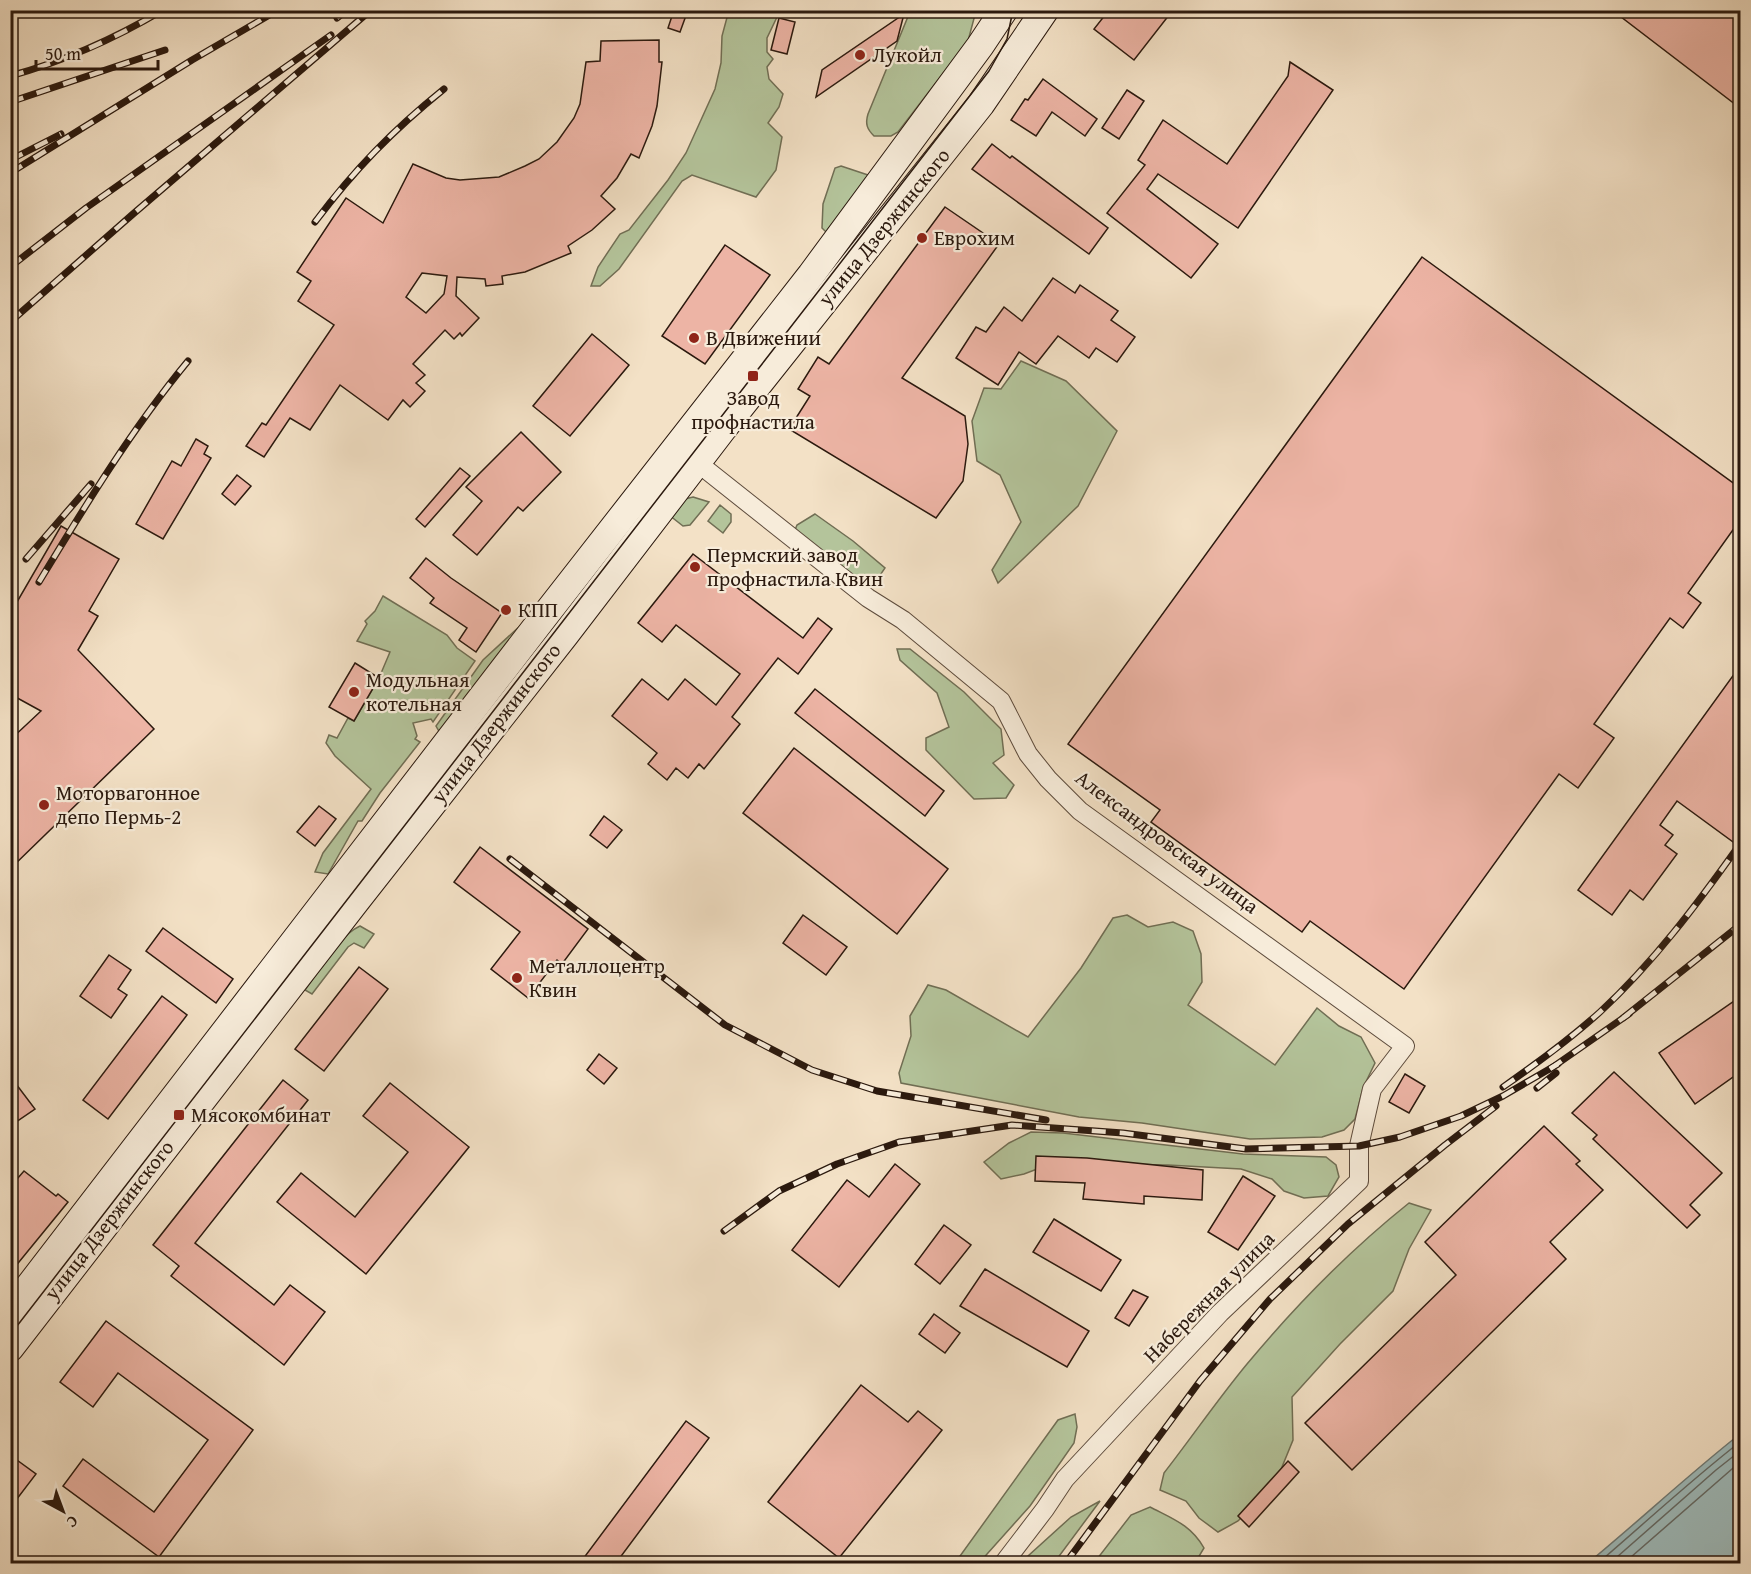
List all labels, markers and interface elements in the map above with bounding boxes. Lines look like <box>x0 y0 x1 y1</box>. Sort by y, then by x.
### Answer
scale bar <box>36 33 158 71</box>
place label: Лукойл <box>872 39 942 70</box>
text: 50 m <box>45 40 81 67</box>
marker: Лукойл <box>853 48 867 62</box>
street label: улица Дзержинского <box>809 141 957 313</box>
place label: Еврохим <box>934 222 1015 253</box>
marker: Еврохим <box>915 231 929 245</box>
place label: В Движении <box>706 322 821 353</box>
marker: В Движении <box>687 331 701 345</box>
marker: Завод профнастила <box>746 369 760 383</box>
place label: Завод профнастила <box>691 382 815 437</box>
place label: Пермский завод профнастила Квин <box>707 539 883 594</box>
marker: Пермский завод профнастила Квин <box>688 560 702 574</box>
place label: КПП <box>518 594 558 625</box>
marker: КПП <box>499 603 513 617</box>
street label: улица Дзержинского <box>423 636 568 810</box>
place label: Модульная котельная <box>366 664 470 719</box>
marker: Модульная котельная <box>347 685 361 699</box>
street label: Александровская улица <box>1069 762 1266 921</box>
place label: Моторвагонное депо Пермь-2 <box>56 777 200 832</box>
marker: Моторвагонное депо Пермь-2 <box>37 798 51 812</box>
place label: Металлоцентр Квин <box>529 950 665 1005</box>
marker: Металлоцентр Квин <box>510 971 524 985</box>
place label: Мясокомбинат <box>191 1099 330 1130</box>
marker: Мясокомбинат <box>172 1108 186 1122</box>
street label: улица Дзержинского <box>36 1133 181 1307</box>
street label: Набережная улица <box>1136 1224 1282 1370</box>
north arrow <box>33 1481 93 1541</box>
text: С <box>62 1510 84 1534</box>

